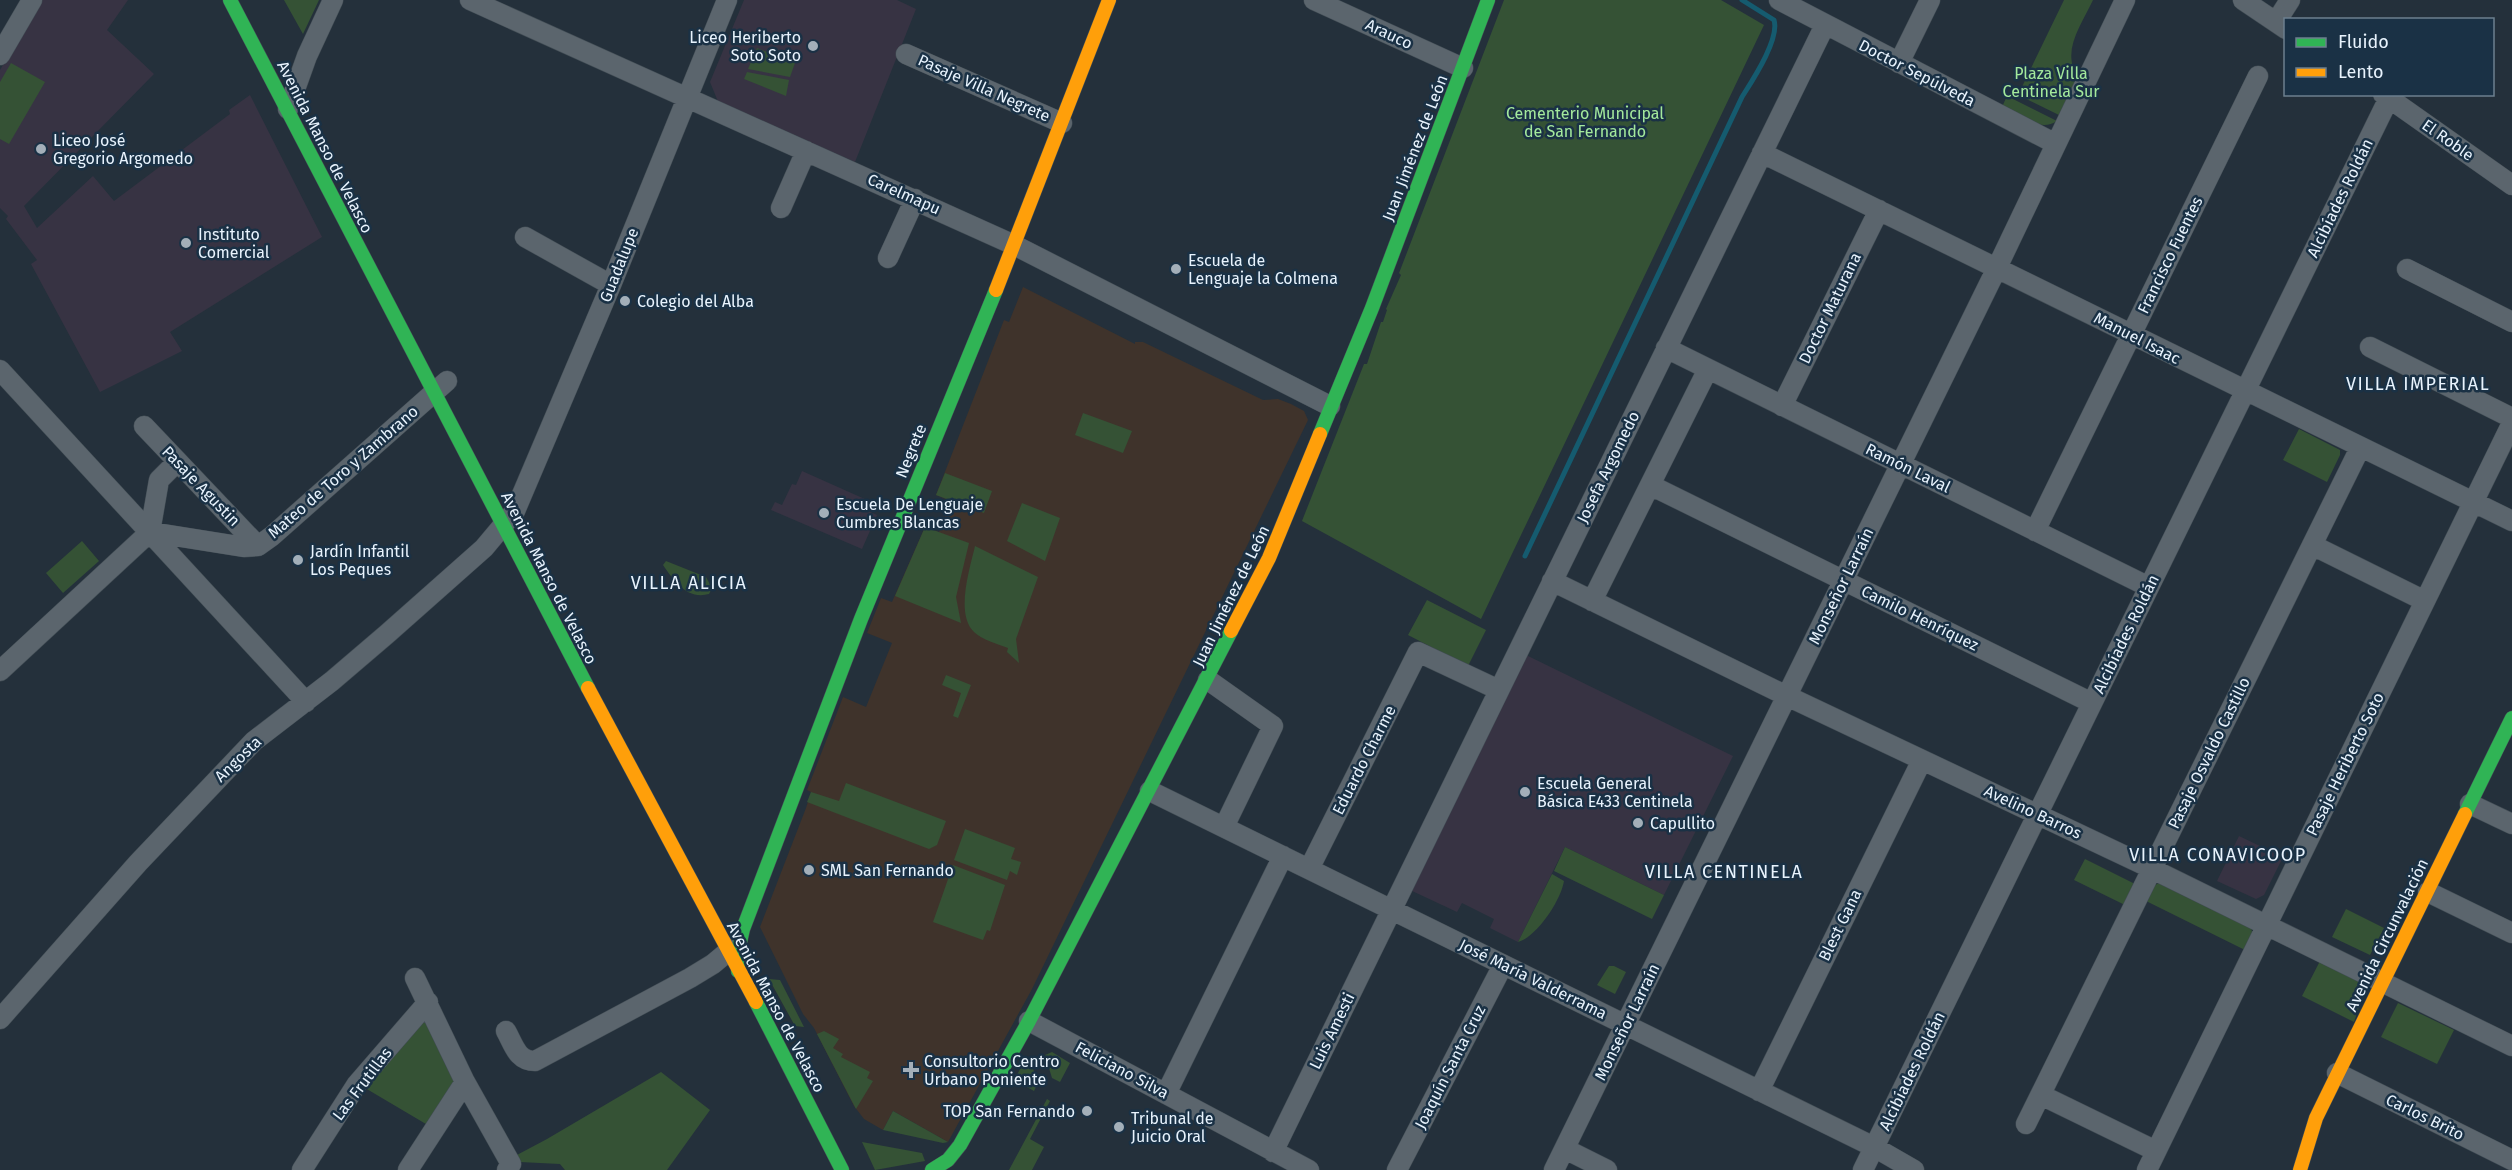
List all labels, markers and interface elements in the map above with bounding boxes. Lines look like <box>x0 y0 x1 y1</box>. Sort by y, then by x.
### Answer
street label: Arauco <box>1363 15 1415 53</box>
legend <box>2284 18 2494 96</box>
place label: Liceo Heriberto Soto Soto <box>689 28 801 65</box>
text: Fluido <box>2338 31 2389 53</box>
street label: Doctor Sepúlveda <box>1856 35 1978 111</box>
marker: Liceo Heriberto Soto Soto <box>806 39 820 53</box>
street label: Pasaje Villa Negrete <box>915 50 1053 126</box>
street label: Avenida Manso de Velasco <box>273 58 377 236</box>
text: Lento <box>2338 61 2384 83</box>
park label: Plaza Villa Centinela Sur <box>2003 64 2100 101</box>
street label: Juan Jiménez de León <box>1378 72 1452 224</box>
park label: Cementerio Municipal de San Fernando <box>1506 104 1664 141</box>
street label: El Roble <box>2418 115 2478 165</box>
place label: Liceo José Gregorio Argomedo <box>53 131 193 168</box>
street label: Alcibíades Roldán <box>2303 136 2377 260</box>
marker: Liceo José Gregorio Argomedo <box>34 142 48 156</box>
street label: Carelmapu <box>865 169 943 219</box>
street label: Francisco Fuentes <box>2133 193 2207 317</box>
place label: Instituto Comercial <box>198 225 270 262</box>
street label: Guadalupe <box>595 225 643 305</box>
marker: Instituto Comercial <box>179 236 193 250</box>
street label: Doctor Maturana <box>1795 249 1865 367</box>
place label: Escuela de Lenguaje la Colmena <box>1188 251 1338 288</box>
marker: Escuela de Lenguaje la Colmena <box>1169 262 1183 276</box>
place label: Colegio del Alba <box>637 292 754 311</box>
marker: Colegio del Alba <box>618 294 632 308</box>
street label: Manuel Isaac <box>2091 308 2184 368</box>
district label: VILLA IMPERIAL <box>2346 373 2490 395</box>
street label: Mateo de Toro y Zambrano <box>264 402 422 542</box>
street label: Josefa Argomedo <box>1573 408 1643 526</box>
street label: Negrete <box>892 421 930 481</box>
street label: Ramón Laval <box>1862 439 1954 497</box>
street label: Pasaje Agustin <box>158 442 244 530</box>
street label: Avenida Manso de Velasco <box>497 489 601 667</box>
place label: Escuela De Lenguaje Cumbres Blancas <box>836 495 983 532</box>
marker: Escuela De Lenguaje Cumbres Blancas <box>817 506 831 520</box>
street label: Juan Jiménez de León <box>1188 522 1274 670</box>
street label: Monseñor Larraín <box>1805 525 1877 647</box>
place label: Jardín Infantil Los Peques <box>310 542 410 579</box>
marker: Jardín Infantil Los Peques <box>291 553 305 567</box>
district label: VILLA ALICIA <box>631 572 747 594</box>
street label: Alcibíades Roldán <box>2089 572 2163 696</box>
street label: Camilo Henríquez <box>1858 581 1982 655</box>
street label: Pasaje Osvaldo Castillo <box>2164 674 2254 832</box>
street label: Pasaje Heriberto Soto <box>2302 689 2388 839</box>
street label: Eduardo Charme <box>1328 702 1400 818</box>
street label: Angosta <box>211 732 265 786</box>
place label: Escuela General Básica E433 Centinela <box>1537 774 1693 811</box>
street label: Avelino Barros <box>1981 781 2085 843</box>
marker: Escuela General Básica E433 Centinela <box>1518 785 1532 799</box>
place label: Capullito <box>1650 814 1715 833</box>
marker: Capullito <box>1631 816 1645 830</box>
district label: VILLA CONAVICOOP <box>2129 844 2307 866</box>
street label: Avenida Circunvalación <box>2342 855 2432 1015</box>
place label: SML San Fernando <box>821 861 954 880</box>
district label: VILLA CENTINELA <box>1645 861 1803 883</box>
marker: SML San Fernando <box>802 863 816 877</box>
street label: Blest Gana <box>1814 886 1866 964</box>
street label: Avenida Manso de Velasco <box>723 918 829 1096</box>
street label: José María Valderrama <box>1456 935 1610 1023</box>
street label: Monseñor Larraín <box>1591 961 1663 1083</box>
street label: Luis Amesti <box>1305 990 1359 1072</box>
street label: Joaquín Santa Cruz <box>1411 1002 1489 1132</box>
street label: Alcibíades Roldán <box>1875 1009 1949 1133</box>
street label: Feliciano Silva <box>1072 1037 1172 1103</box>
street label: Las Frutillas <box>328 1044 396 1124</box>
place label: Consultorio Centro Urbano Poniente <box>924 1052 1060 1089</box>
marker: Consultorio Centro Urbano Poniente <box>902 1061 920 1079</box>
street label: Carlos Brito <box>2383 1090 2467 1144</box>
place label: TOP San Fernando <box>943 1102 1075 1121</box>
marker: TOP San Fernando <box>1080 1104 1094 1118</box>
place label: Tribunal de Juicio Oral <box>1131 1109 1213 1146</box>
marker: Tribunal de Juicio Oral <box>1112 1120 1126 1134</box>

